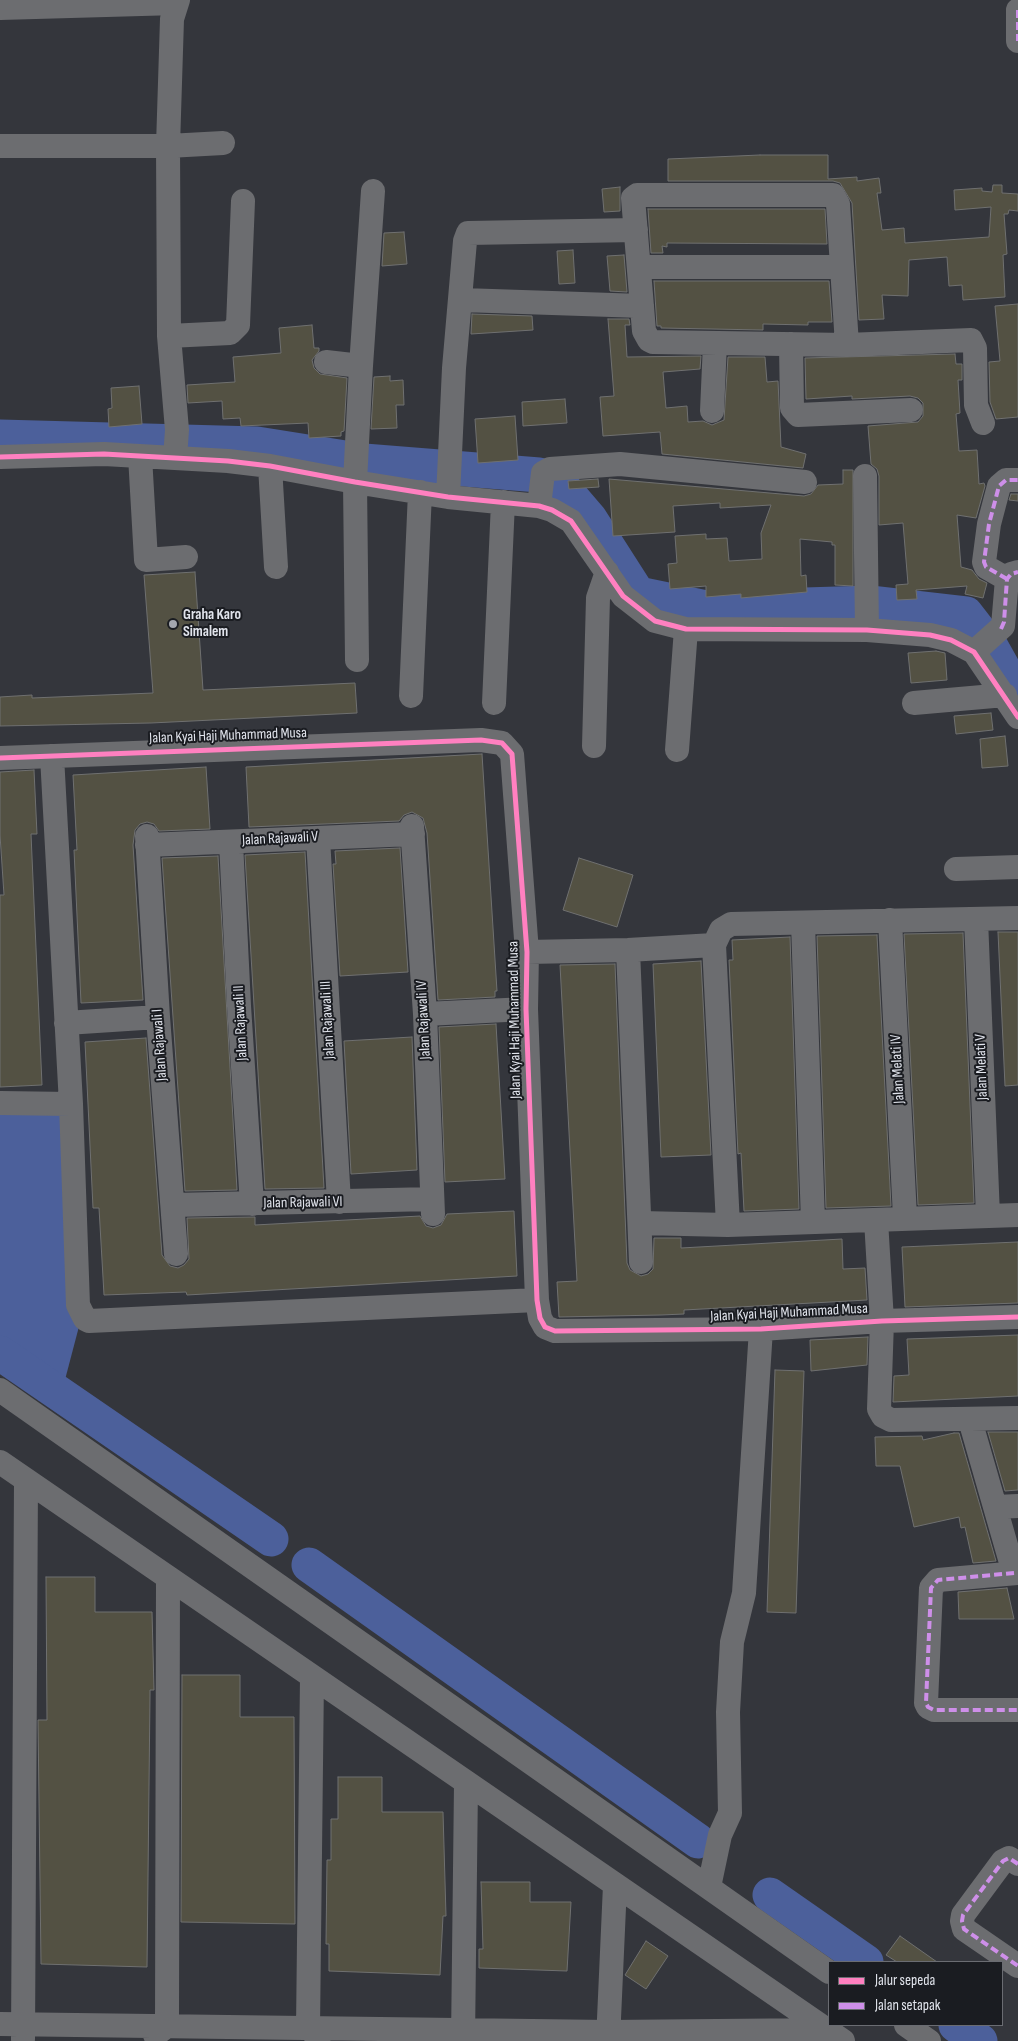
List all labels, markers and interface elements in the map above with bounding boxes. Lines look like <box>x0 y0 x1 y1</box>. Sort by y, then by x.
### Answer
place label: Graha Karo Simalem <box>183 606 241 641</box>
marker: Graha Karo Simalem <box>167 618 179 630</box>
street label: Jalan Kyai Haji Muhammad Musa <box>149 724 307 748</box>
street label: Jalan Rajawali V <box>242 828 318 850</box>
street label: Jalan Kyai Haji Muhammad Musa <box>505 941 525 1099</box>
street label: Jalan Rajawali III <box>317 980 339 1060</box>
street label: Jalan Rajawali IV <box>413 980 435 1060</box>
street label: Jalan Rajawali II <box>230 985 252 1061</box>
street label: Jalan Rajawali I <box>148 1008 172 1082</box>
street label: Jalan Melati IV <box>887 1034 909 1104</box>
street label: Jalan Melati V <box>972 1034 992 1100</box>
street label: Jalan Rajawali VI <box>263 1193 343 1213</box>
street label: Jalan Kyai Haji Muhammad Musa <box>710 1300 868 1326</box>
legend <box>828 1961 1003 2026</box>
text: Jalur sepeda <box>875 1971 935 1990</box>
text: Jalan setapak <box>875 1996 941 2015</box>

